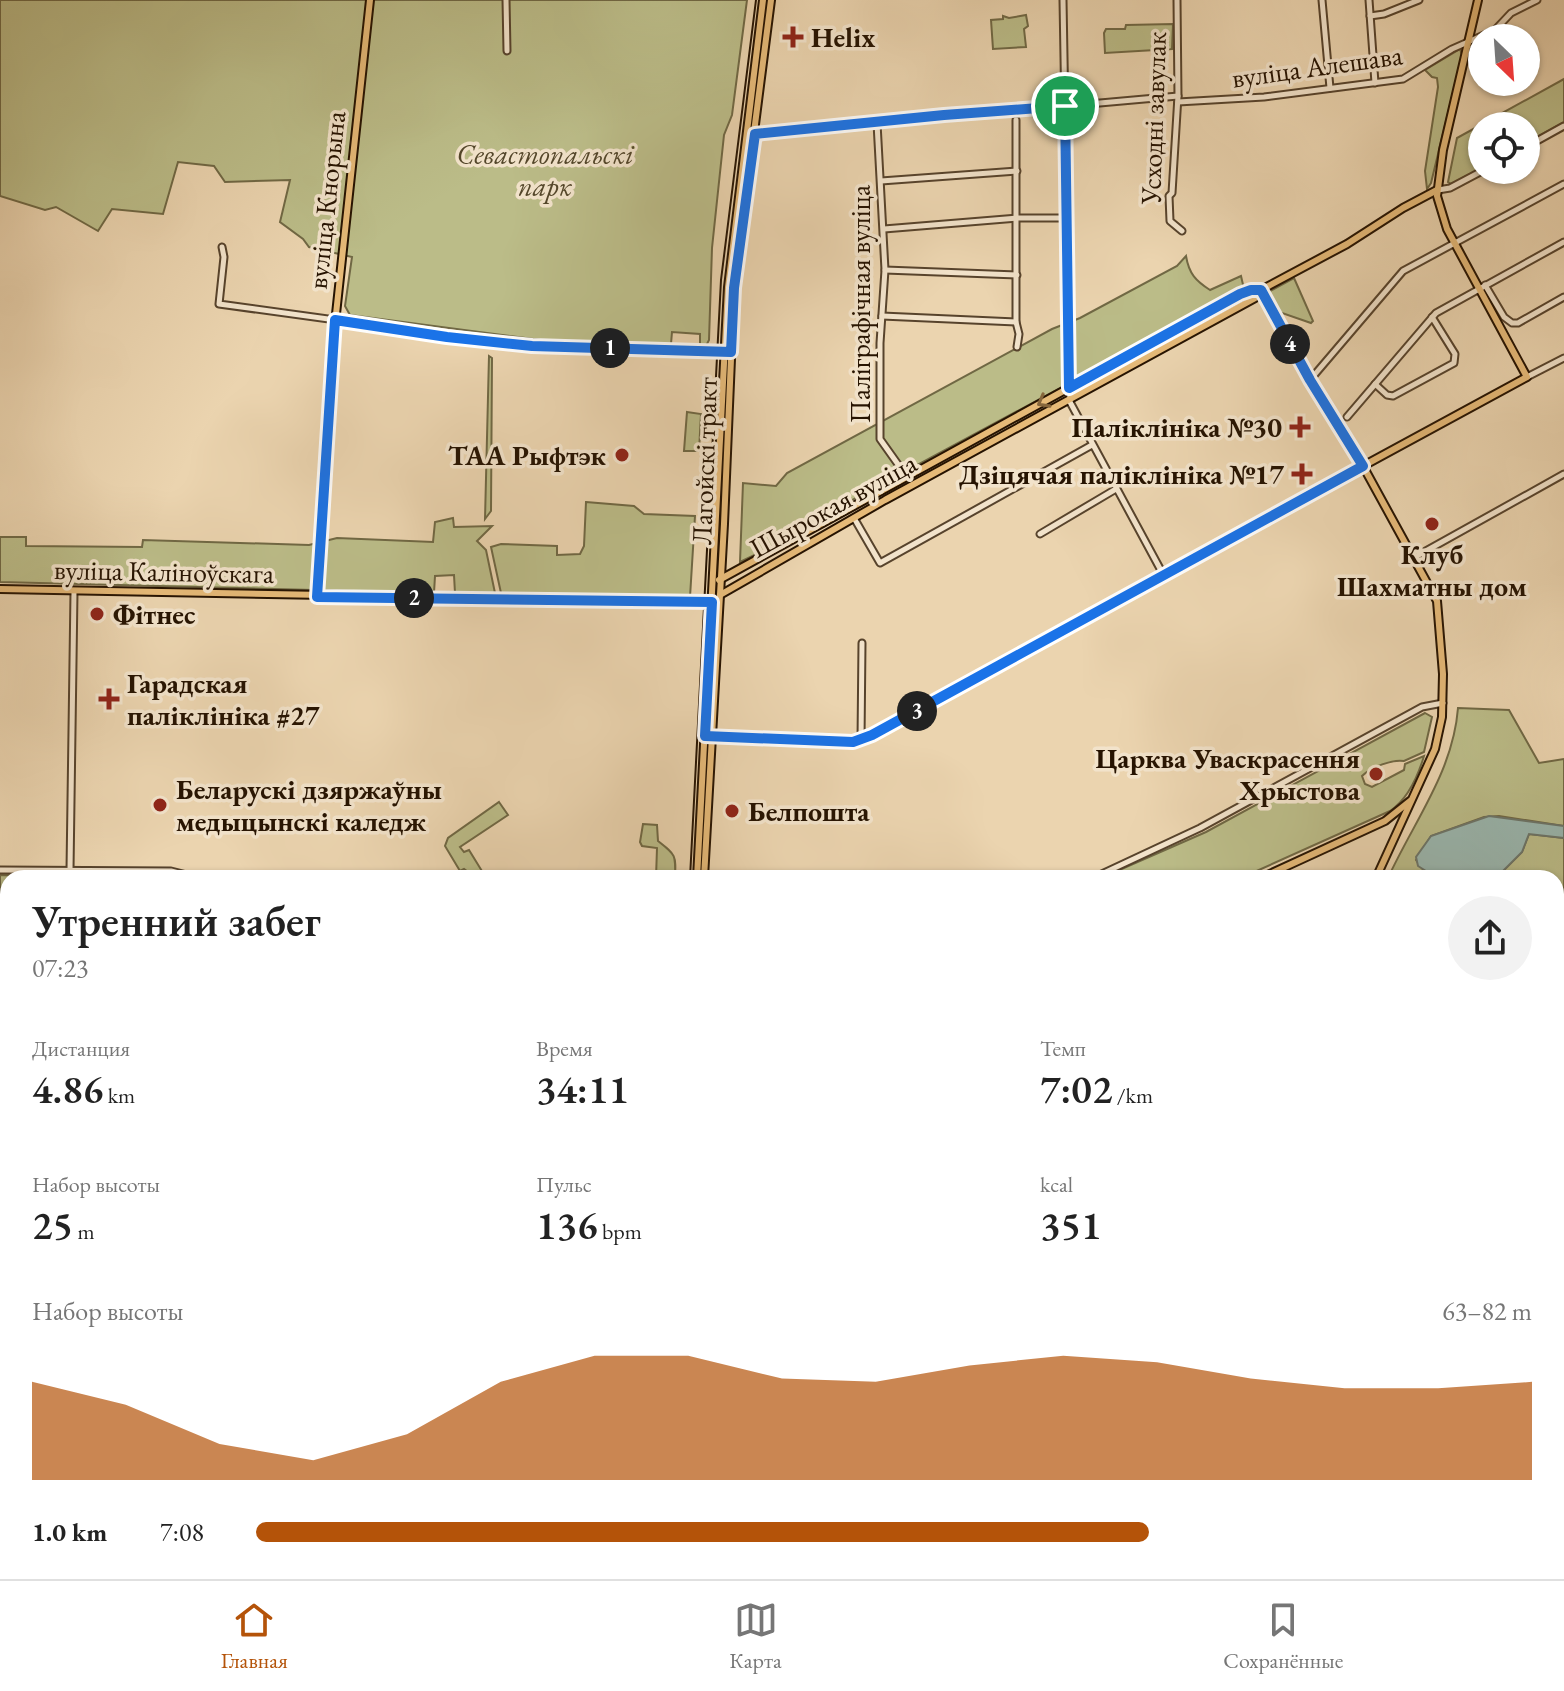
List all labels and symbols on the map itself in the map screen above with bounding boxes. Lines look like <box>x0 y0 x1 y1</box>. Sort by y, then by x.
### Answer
place label: Helix <box>811 19 875 55</box>
north arrow <box>1468 24 1540 96</box>
marker: Helix <box>782 26 804 48</box>
street label: Усходні завулак <box>1132 31 1174 206</box>
street label: вуліца Алешава <box>1229 36 1405 96</box>
pin <box>1031 72 1099 140</box>
street label: вуліца Кнорына <box>299 108 353 291</box>
park label: Севастопальскі парк <box>457 136 635 204</box>
street label: Паліграфічная вуліца <box>842 184 878 423</box>
pin: 4 <box>1270 324 1310 364</box>
pin: 1 <box>590 328 630 368</box>
street label: Лагойскі тракт <box>683 376 725 546</box>
one-way arrow <box>1038 392 1052 408</box>
place label: Паліклініка №30 <box>1071 409 1282 445</box>
marker: Паліклініка №30 <box>1289 416 1311 438</box>
place label: ТАА Рыфтэк <box>448 437 607 473</box>
street label: Шырокая вуліца <box>743 444 924 566</box>
marker: ТАА Рыфтэк <box>613 446 631 464</box>
place label: Дзіцячая паліклініка №17 <box>959 456 1284 492</box>
marker: Дзіцячая паліклініка №17 <box>1291 463 1313 485</box>
marker: Клуб Шахматны дом <box>1423 515 1441 533</box>
place label: Клуб Шахматны дом <box>1337 536 1527 604</box>
street label: вуліца Каліноўскага <box>54 551 275 591</box>
pin: 2 <box>394 578 434 618</box>
place label: Фітнес <box>113 596 196 632</box>
marker: Фітнес <box>88 605 106 623</box>
place label: Гарадская паліклініка #27 <box>127 665 320 733</box>
marker: Гарадская паліклініка #27 <box>98 688 120 710</box>
pin: 3 <box>897 691 937 731</box>
place label: Царква Уваскрасення Хрыстова <box>1095 740 1361 808</box>
marker: Царква Уваскрасення Хрыстова <box>1367 765 1385 783</box>
place label: Беларускі дзяржаўны медыцынскі каледж <box>176 771 442 839</box>
place label: Белпошта <box>748 793 870 829</box>
marker: Беларускі дзяржаўны медыцынскі каледж <box>151 796 169 814</box>
marker: Белпошта <box>723 802 741 820</box>

